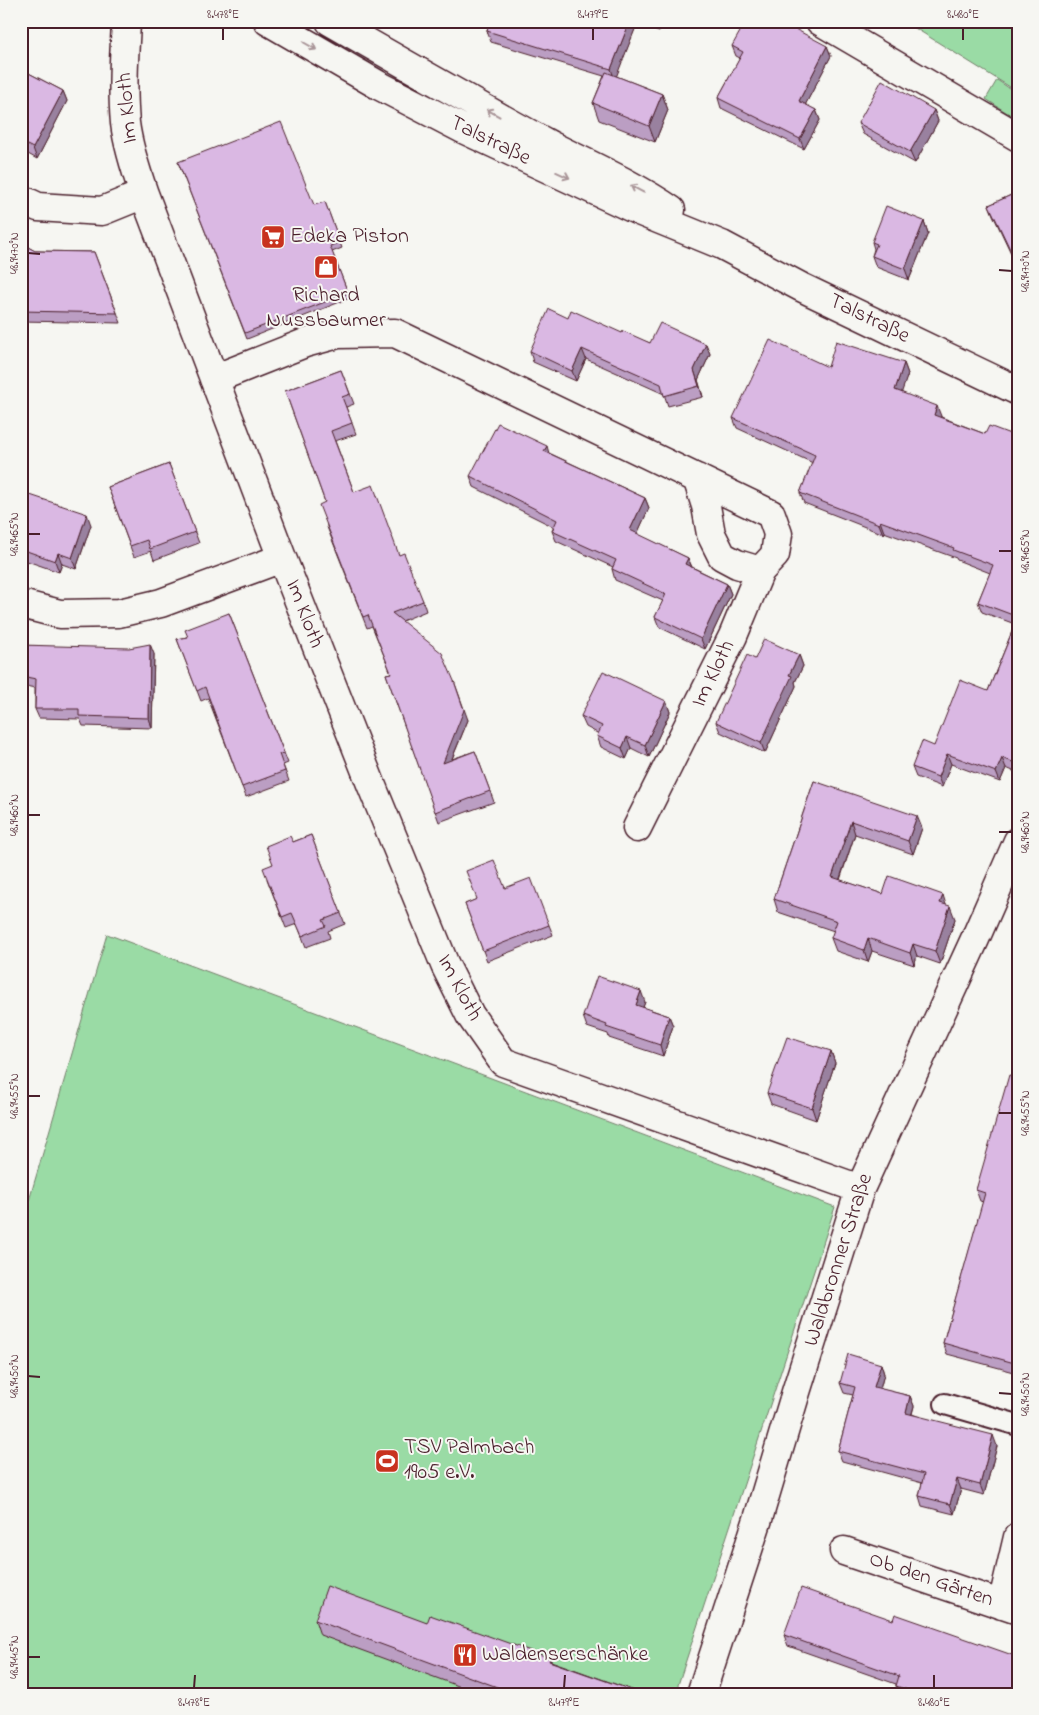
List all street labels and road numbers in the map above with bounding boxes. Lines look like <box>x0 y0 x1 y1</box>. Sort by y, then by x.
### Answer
street label: Im Kloth <box>109 71 147 145</box>
street label: Talstraße <box>444 108 536 174</box>
street label: Talstraße <box>823 286 915 352</box>
street label: Im Kloth <box>276 575 332 653</box>
street label: Im Kloth <box>684 635 744 713</box>
street label: Im Kloth <box>428 949 490 1027</box>
street label: Waldbronner Straße <box>796 1169 882 1351</box>
street label: Ob den Gärten <box>864 1544 998 1616</box>

